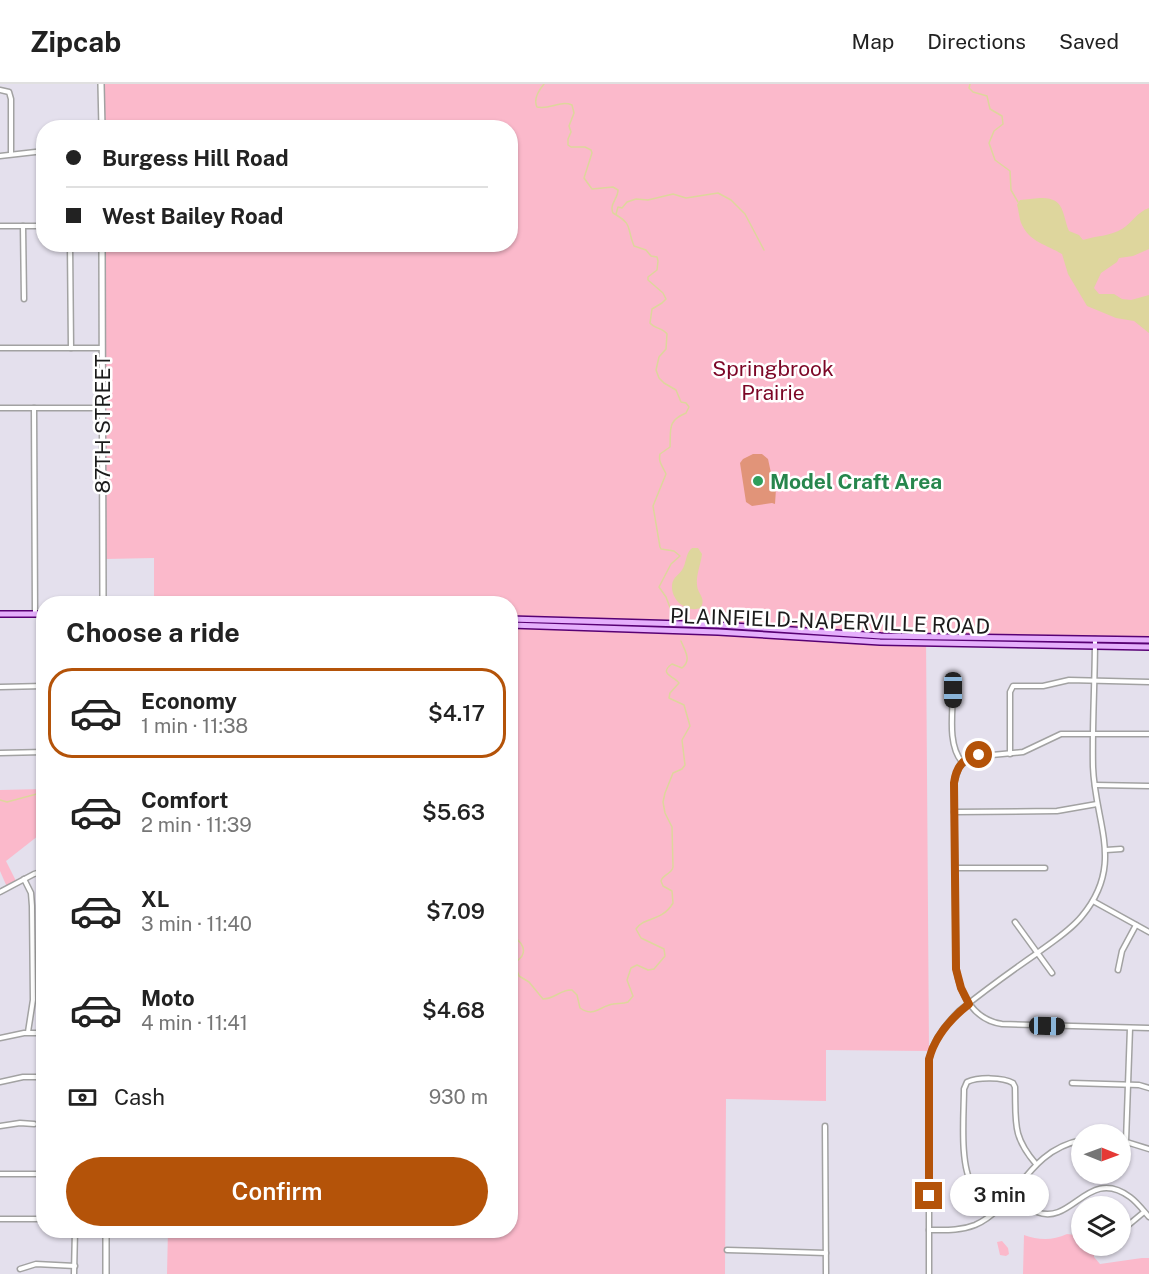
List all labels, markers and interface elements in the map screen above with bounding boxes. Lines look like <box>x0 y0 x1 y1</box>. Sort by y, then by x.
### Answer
text: Zipcab <box>30 25 121 58</box>
text: Map <box>852 29 894 54</box>
text: Directions <box>927 29 1026 54</box>
text: Saved <box>1059 29 1119 54</box>
text: Burgess Hill Road <box>102 145 289 171</box>
text: West Bailey Road <box>102 203 283 229</box>
street label: 87TH STREET <box>90 355 115 493</box>
park label: Springbrook Prairie <box>712 356 834 405</box>
place label: Model Craft Area <box>770 469 942 494</box>
marker: Model Craft Area <box>751 474 765 488</box>
street label: PLAINFIELD-NAPERVILLE ROAD <box>670 603 990 639</box>
text: Choose a ride <box>66 616 240 648</box>
car <box>944 672 962 708</box>
icon: car <box>69 686 123 740</box>
text: Economy <box>141 688 237 714</box>
text: $4.17 <box>428 700 485 726</box>
text: 1 min · 11:38 <box>141 714 248 738</box>
route start <box>965 741 992 768</box>
icon: car <box>69 785 123 839</box>
text: Comfort <box>141 787 228 813</box>
text: $5.63 <box>422 799 485 825</box>
text: 2 min · 11:39 <box>141 813 252 837</box>
icon: car <box>69 884 123 938</box>
text: XL <box>141 886 169 912</box>
text: $7.09 <box>426 898 485 924</box>
text: 3 min · 11:40 <box>141 912 252 936</box>
icon: car <box>69 983 123 1037</box>
text: Moto <box>141 985 195 1011</box>
text: $4.68 <box>422 997 485 1023</box>
text: 4 min · 11:41 <box>141 1011 248 1035</box>
car <box>1029 1017 1065 1035</box>
icon: cash <box>66 1081 99 1114</box>
text: Cash <box>114 1084 165 1110</box>
text: 930 m <box>429 1085 488 1109</box>
north arrow <box>1071 1124 1131 1184</box>
map controls <box>1071 1124 1131 1256</box>
button: Confirm <box>66 1157 488 1226</box>
callout: 3 min <box>950 1175 1049 1217</box>
route end <box>915 1182 942 1209</box>
text: 3 min <box>973 1183 1026 1207</box>
button: layers <box>1071 1196 1131 1256</box>

